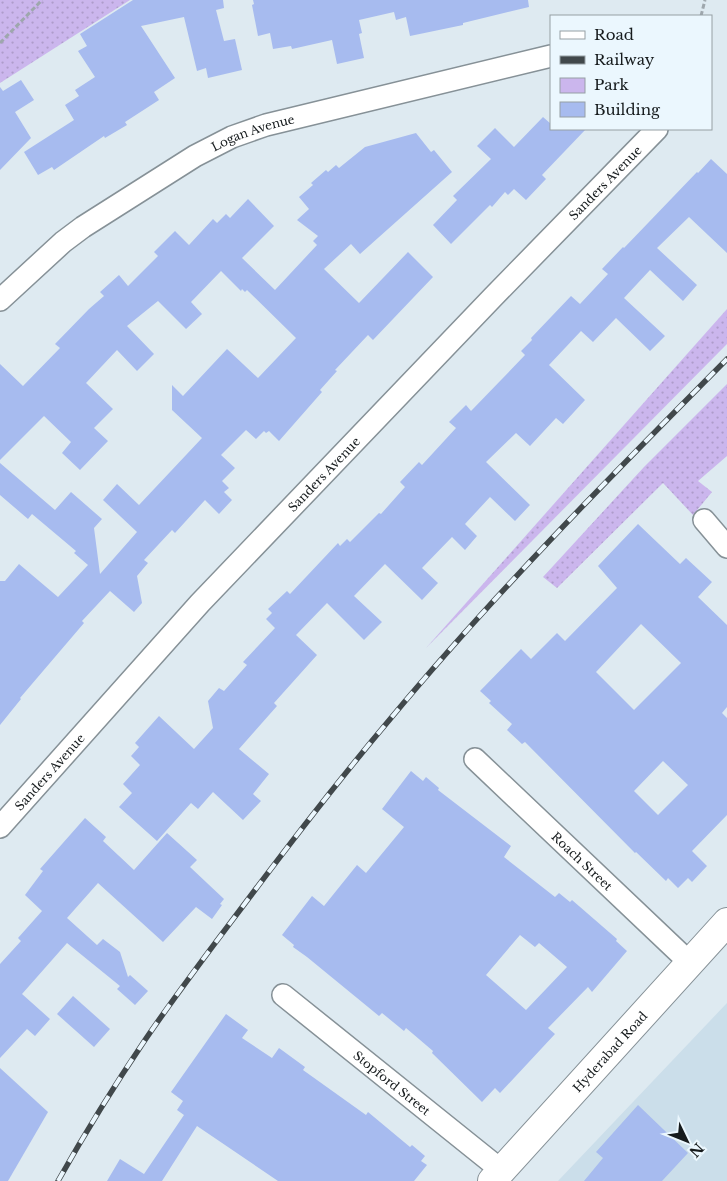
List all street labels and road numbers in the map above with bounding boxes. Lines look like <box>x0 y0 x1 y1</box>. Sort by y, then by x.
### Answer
street label: Logan Avenue <box>208 111 296 154</box>
street label: Sanders Avenue <box>565 142 644 223</box>
street label: Sanders Avenue <box>284 433 363 514</box>
street label: Sanders Avenue <box>11 730 87 813</box>
street label: Roach Street <box>549 829 616 894</box>
street label: Hyderabad Road <box>569 1008 650 1095</box>
street label: Stopford Street <box>351 1047 434 1118</box>

